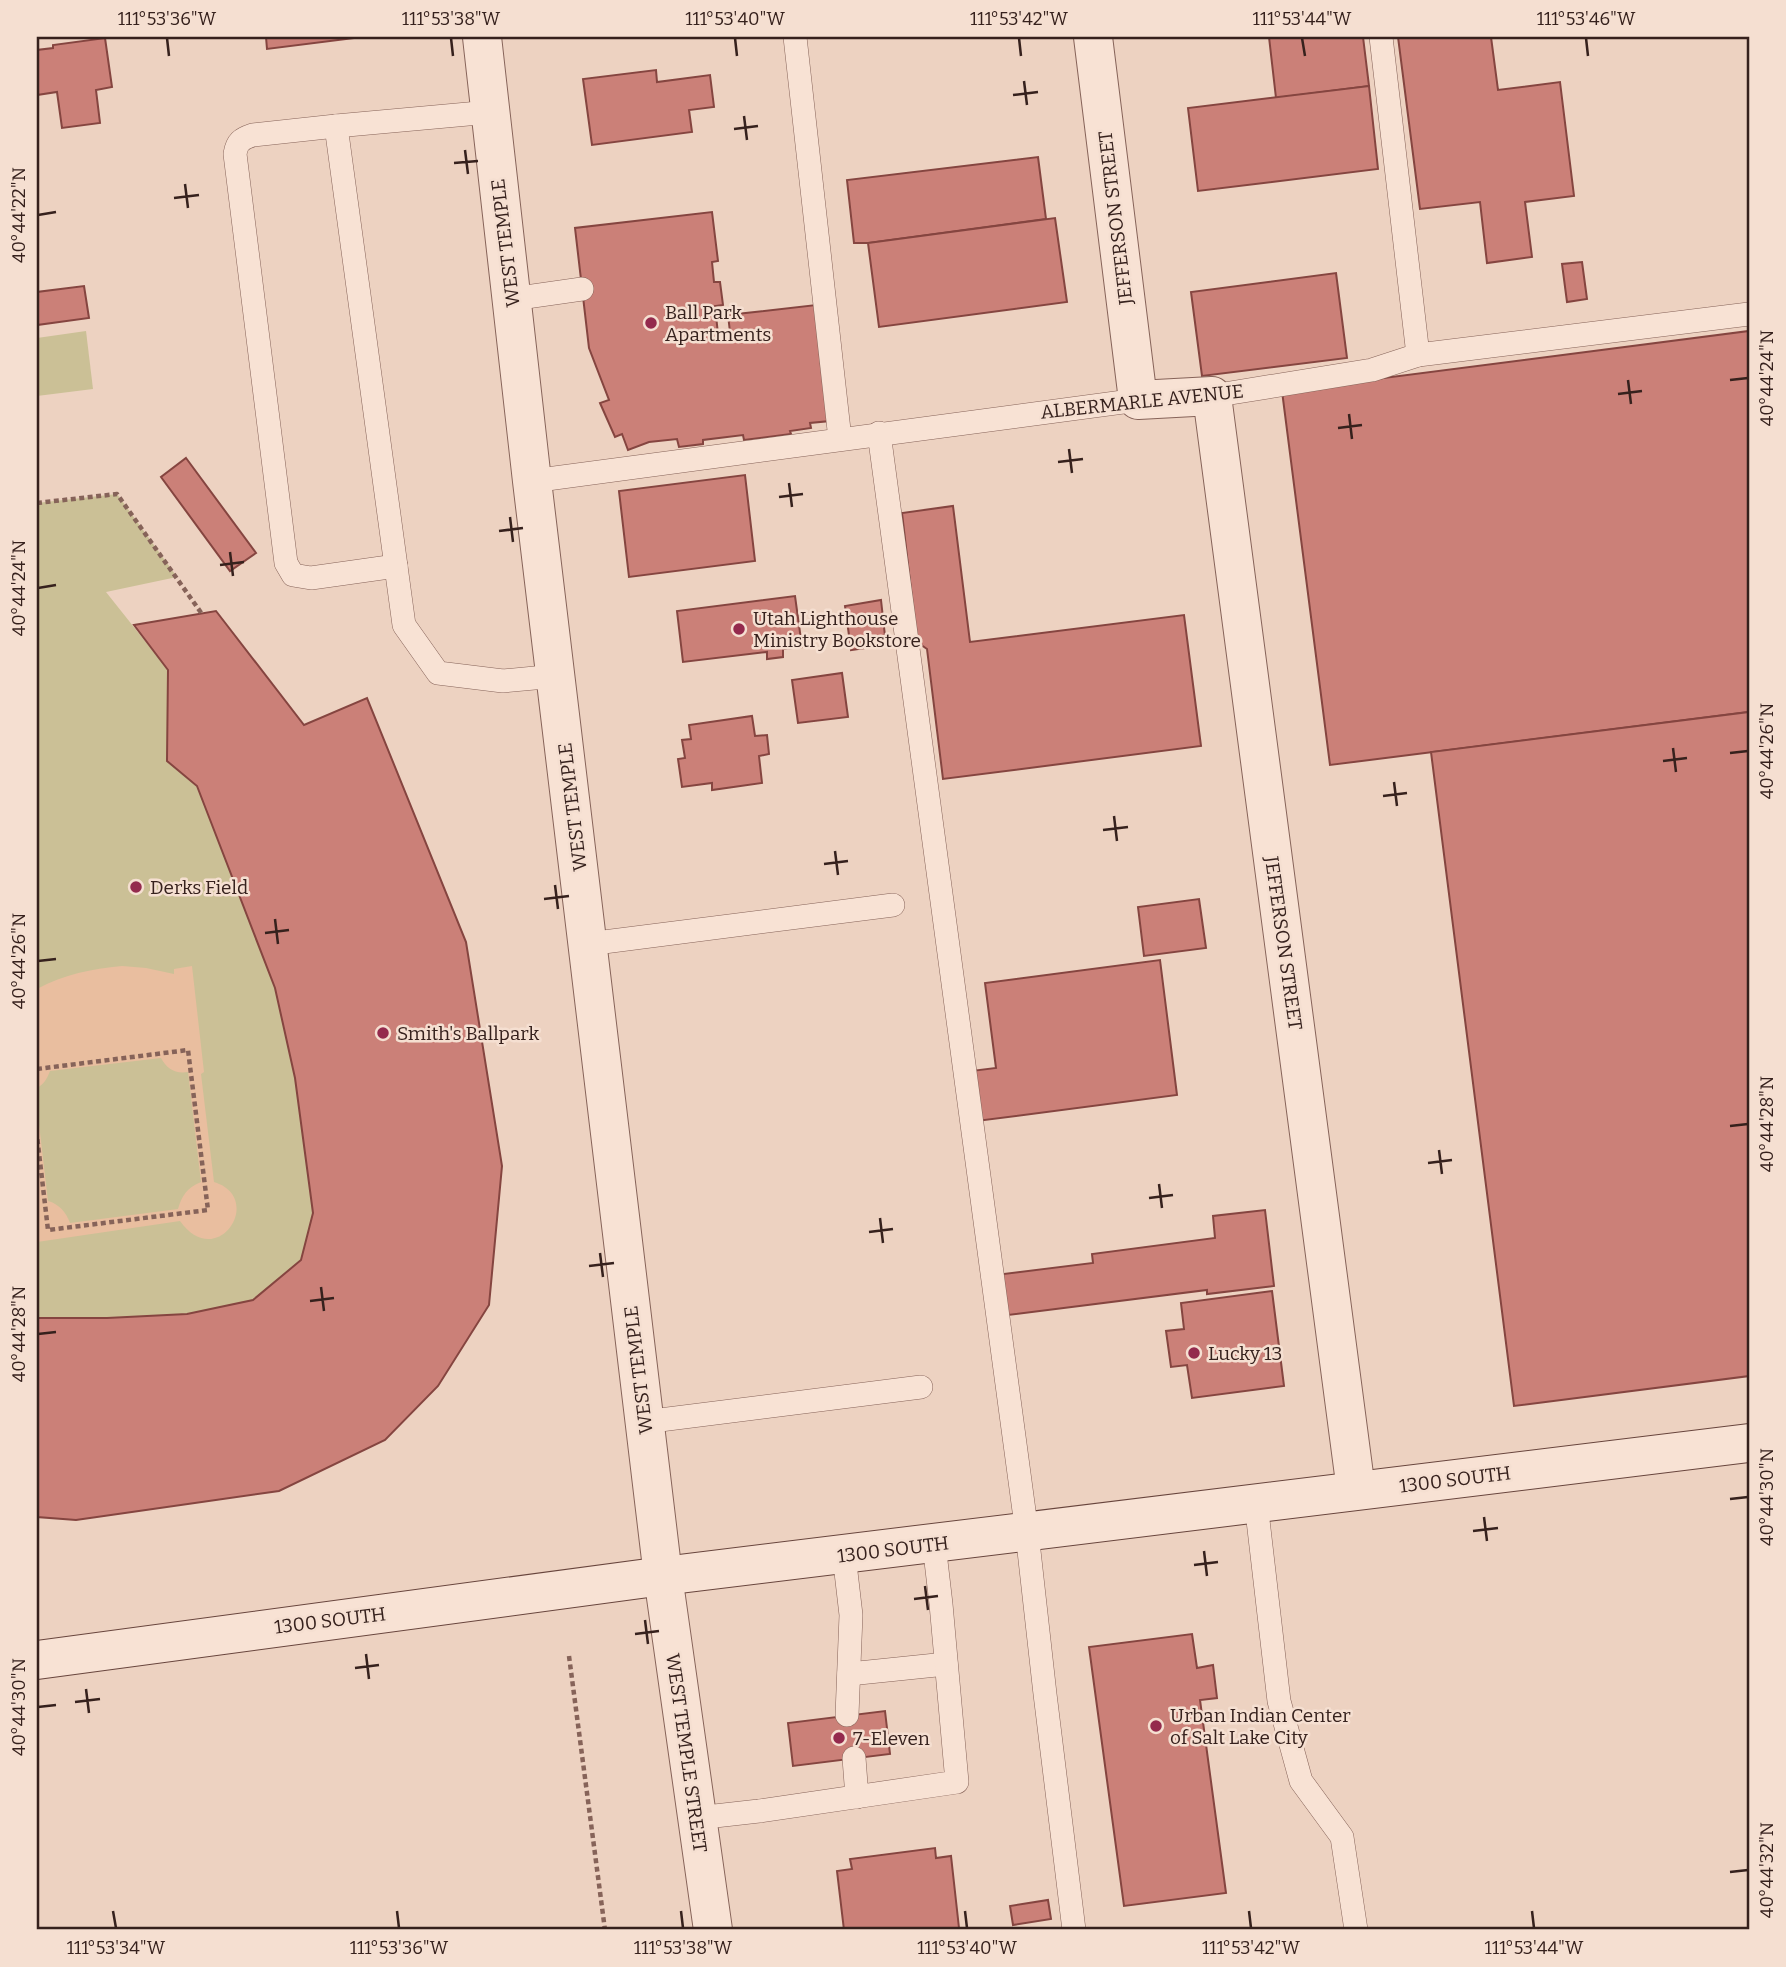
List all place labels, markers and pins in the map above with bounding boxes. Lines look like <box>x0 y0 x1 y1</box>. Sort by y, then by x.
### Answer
place label: Ball Park Apartments <box>665 301 771 346</box>
marker: Ball Park Apartments <box>643 315 659 331</box>
place label: Utah Lighthouse Ministry Bookstore <box>753 607 921 652</box>
marker: Utah Lighthouse Ministry Bookstore <box>731 621 747 637</box>
place label: Derks Field <box>150 876 248 899</box>
marker: Derks Field <box>128 879 144 895</box>
place label: Smith's Ballpark <box>397 1022 539 1045</box>
marker: Smith's Ballpark <box>375 1025 391 1041</box>
place label: Lucky 13 <box>1208 1342 1282 1365</box>
marker: Lucky 13 <box>1186 1345 1202 1361</box>
place label: Urban Indian Center of Salt Lake City <box>1170 1704 1351 1749</box>
marker: Urban Indian Center of Salt Lake City <box>1148 1718 1164 1734</box>
place label: 7-Eleven <box>853 1727 930 1750</box>
marker: 7-Eleven <box>831 1730 847 1746</box>

